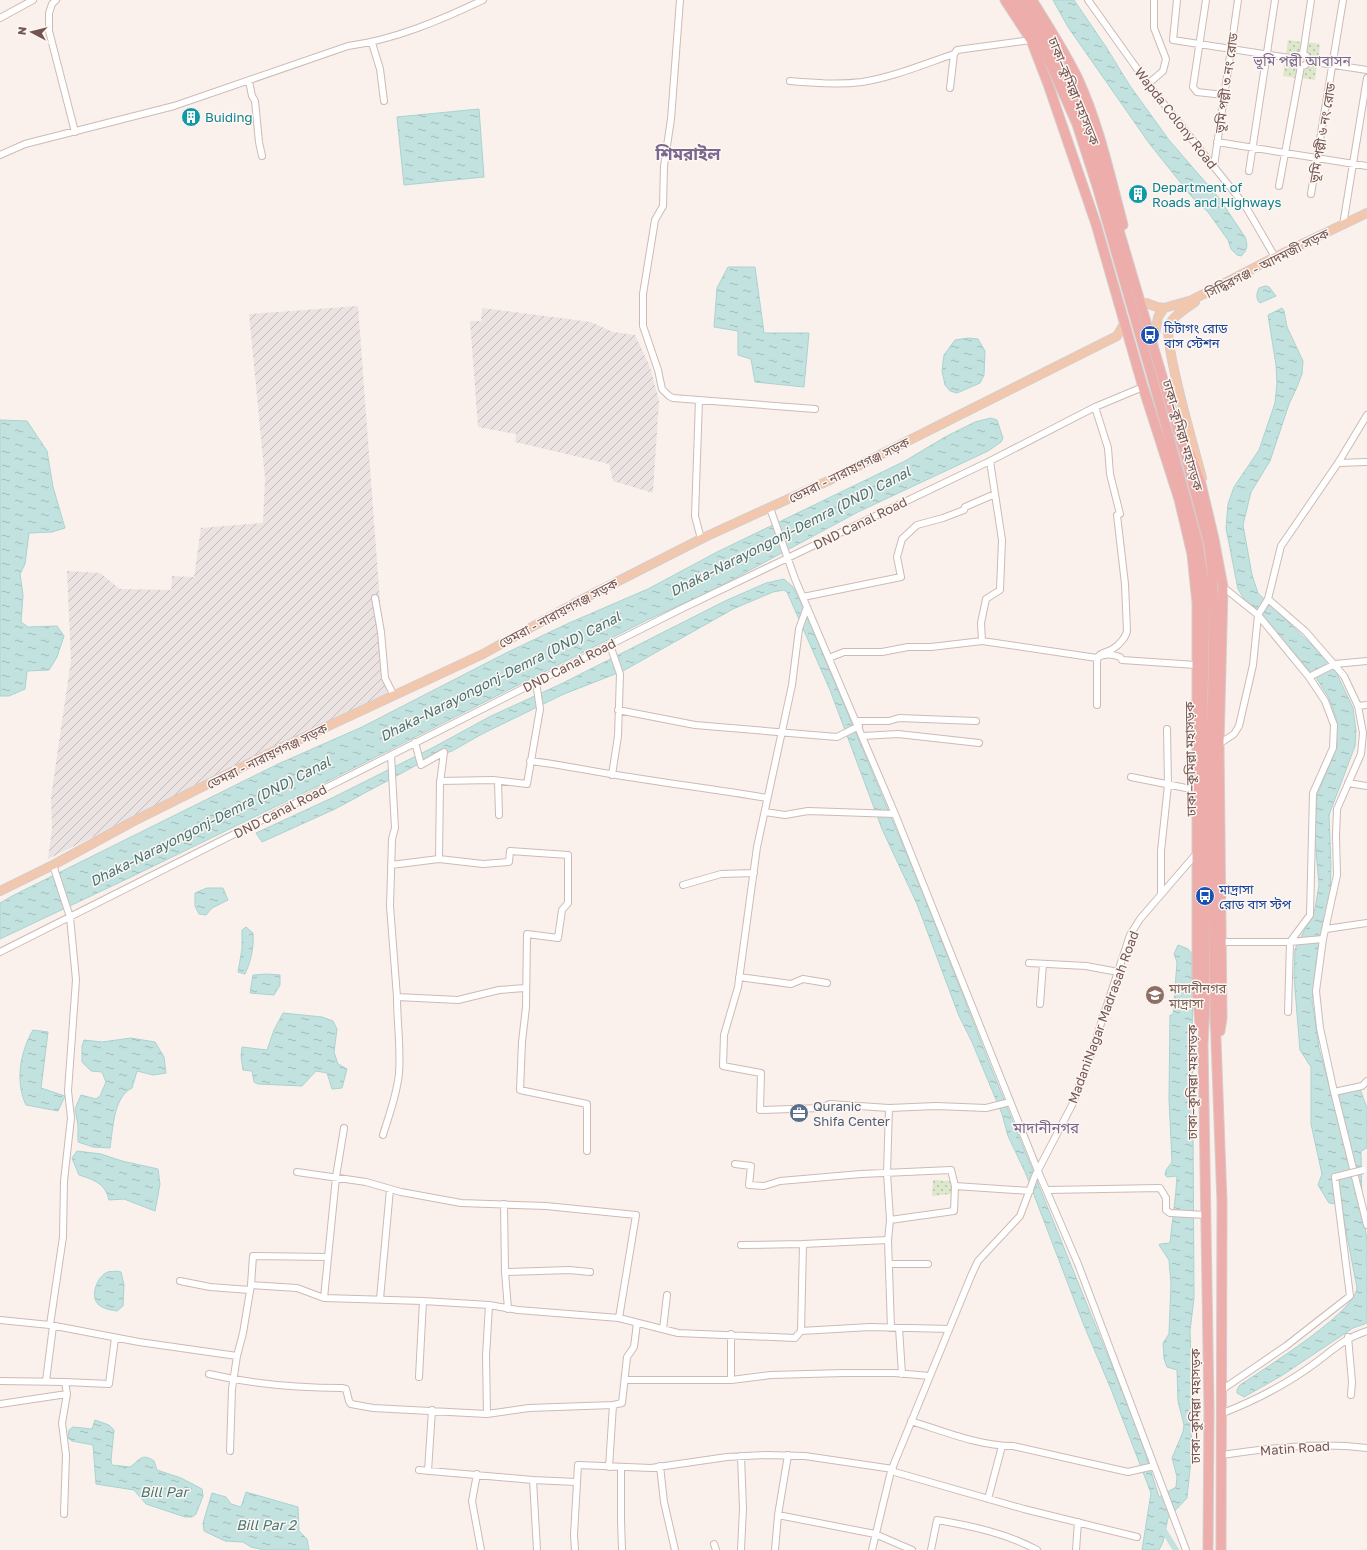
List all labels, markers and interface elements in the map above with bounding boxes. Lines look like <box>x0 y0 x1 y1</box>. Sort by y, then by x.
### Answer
north arrow <box>12 12 52 52</box>
text: N <box>15 26 29 36</box>
street label: ভূমি পল্লী ৩ নং রোড <box>1211 31 1242 135</box>
street label: ঢাকা–কুমিল্লা মহাসড়ক <box>1044 34 1103 148</box>
district label: ভূমি পল্লী আবাসন <box>1252 52 1351 70</box>
street label: Wapda Colony Road <box>1131 64 1221 172</box>
street label: ভূমি পল্লী ৬ নং রোড <box>1305 81 1340 185</box>
building icon: Buiding <box>180 106 202 128</box>
place label: Buiding <box>205 109 253 125</box>
district label: শিমরাইল <box>655 143 722 164</box>
place label: Department of Roads and Highways <box>1152 179 1281 210</box>
building icon: Department of Roads and Highways <box>1127 183 1149 205</box>
street label: সিদ্ধিরগঞ্জ - আদমজী সড়ক <box>1201 225 1332 302</box>
place label: চিটাগং রোড বাস স্টেশন <box>1163 320 1228 351</box>
bus stop icon: চিটাগং রোড বাস স্টেশন <box>1139 324 1161 346</box>
street label: ঢাকা–কুমিল্লা মহাসড়ক <box>1158 377 1207 493</box>
street label: ডেমরা - নারায়ণগঞ্জ সড়ক <box>786 434 913 506</box>
water label: Dhaka-Narayongonj-Demra (DND) Canal <box>667 462 914 599</box>
street label: DND Canal Road <box>811 493 909 553</box>
street label: ডেমরা - নারায়ণগঞ্জ সড়ক <box>496 575 621 651</box>
water label: Dhaka-Narayongonj-Demra (DND) Canal <box>377 607 624 744</box>
street label: DND Canal Road <box>520 635 618 695</box>
street label: ঢাকা–কুমিল্লা মহাসড়ক <box>1181 701 1200 818</box>
street label: ডেমরা - নারায়ণগঞ্জ সড়ক <box>204 720 331 792</box>
water label: Dhaka-Narayongonj-Demra (DND) Canal <box>87 752 334 889</box>
street label: DND Canal Road <box>231 781 329 841</box>
place label: মাদ্রাসা রোড বাস স্টপ <box>1218 881 1292 912</box>
bus stop icon: মাদ্রাসা রোড বাস স্টপ <box>1194 885 1216 907</box>
street label: MadaniNagar Madrasah Road <box>1064 929 1142 1105</box>
place label: মাদানীনগর মাদ্রাসা <box>1168 980 1227 1011</box>
school or university icon: মাদানীনগর মাদ্রাসা <box>1144 984 1166 1006</box>
street label: ঢাকা–কুমিল্লা মহাসড়ক <box>1184 1024 1201 1140</box>
place label: Quranic Shifa Center <box>813 1098 890 1129</box>
office icon: Quranic Shifa Center <box>788 1102 810 1124</box>
district label: মাদানীনগর <box>1012 1118 1080 1136</box>
street label: ঢাকা–কুমিল্লা মহাসড়ক <box>1187 1348 1204 1464</box>
street label: Matin Road <box>1259 1438 1331 1458</box>
water label: Bill Par <box>140 1483 191 1500</box>
water label: Bill Par 2 <box>236 1516 298 1533</box>

